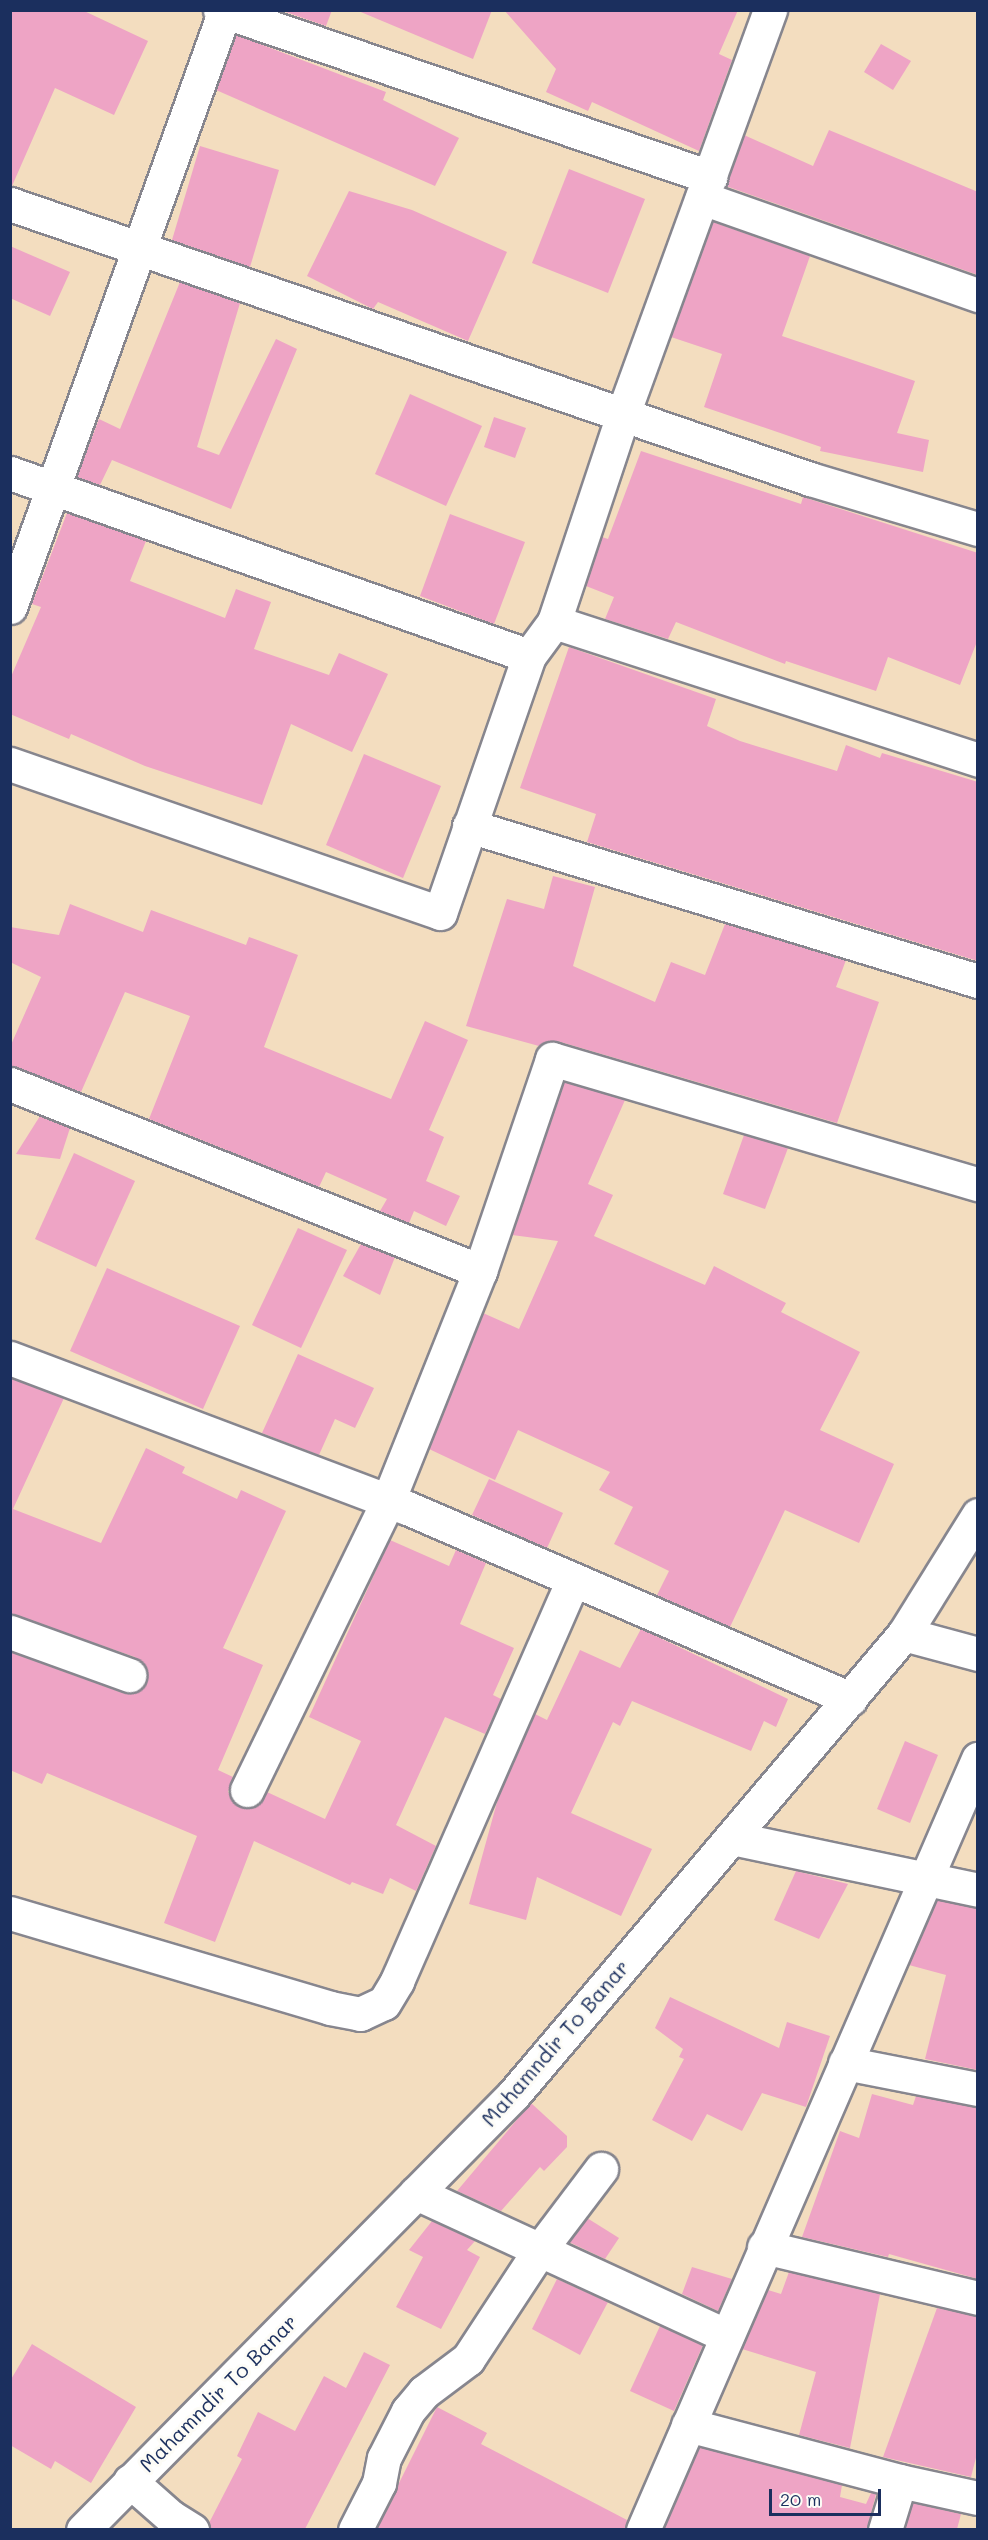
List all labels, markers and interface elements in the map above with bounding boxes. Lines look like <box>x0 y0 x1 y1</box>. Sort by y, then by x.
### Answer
street label: Mahamndir To Banar <box>476 1955 634 2131</box>
street label: Mahamndir To Banar <box>134 2309 302 2477</box>
scale bar <box>772 2477 884 2515</box>
text: 20 m <box>780 2487 821 2511</box>

